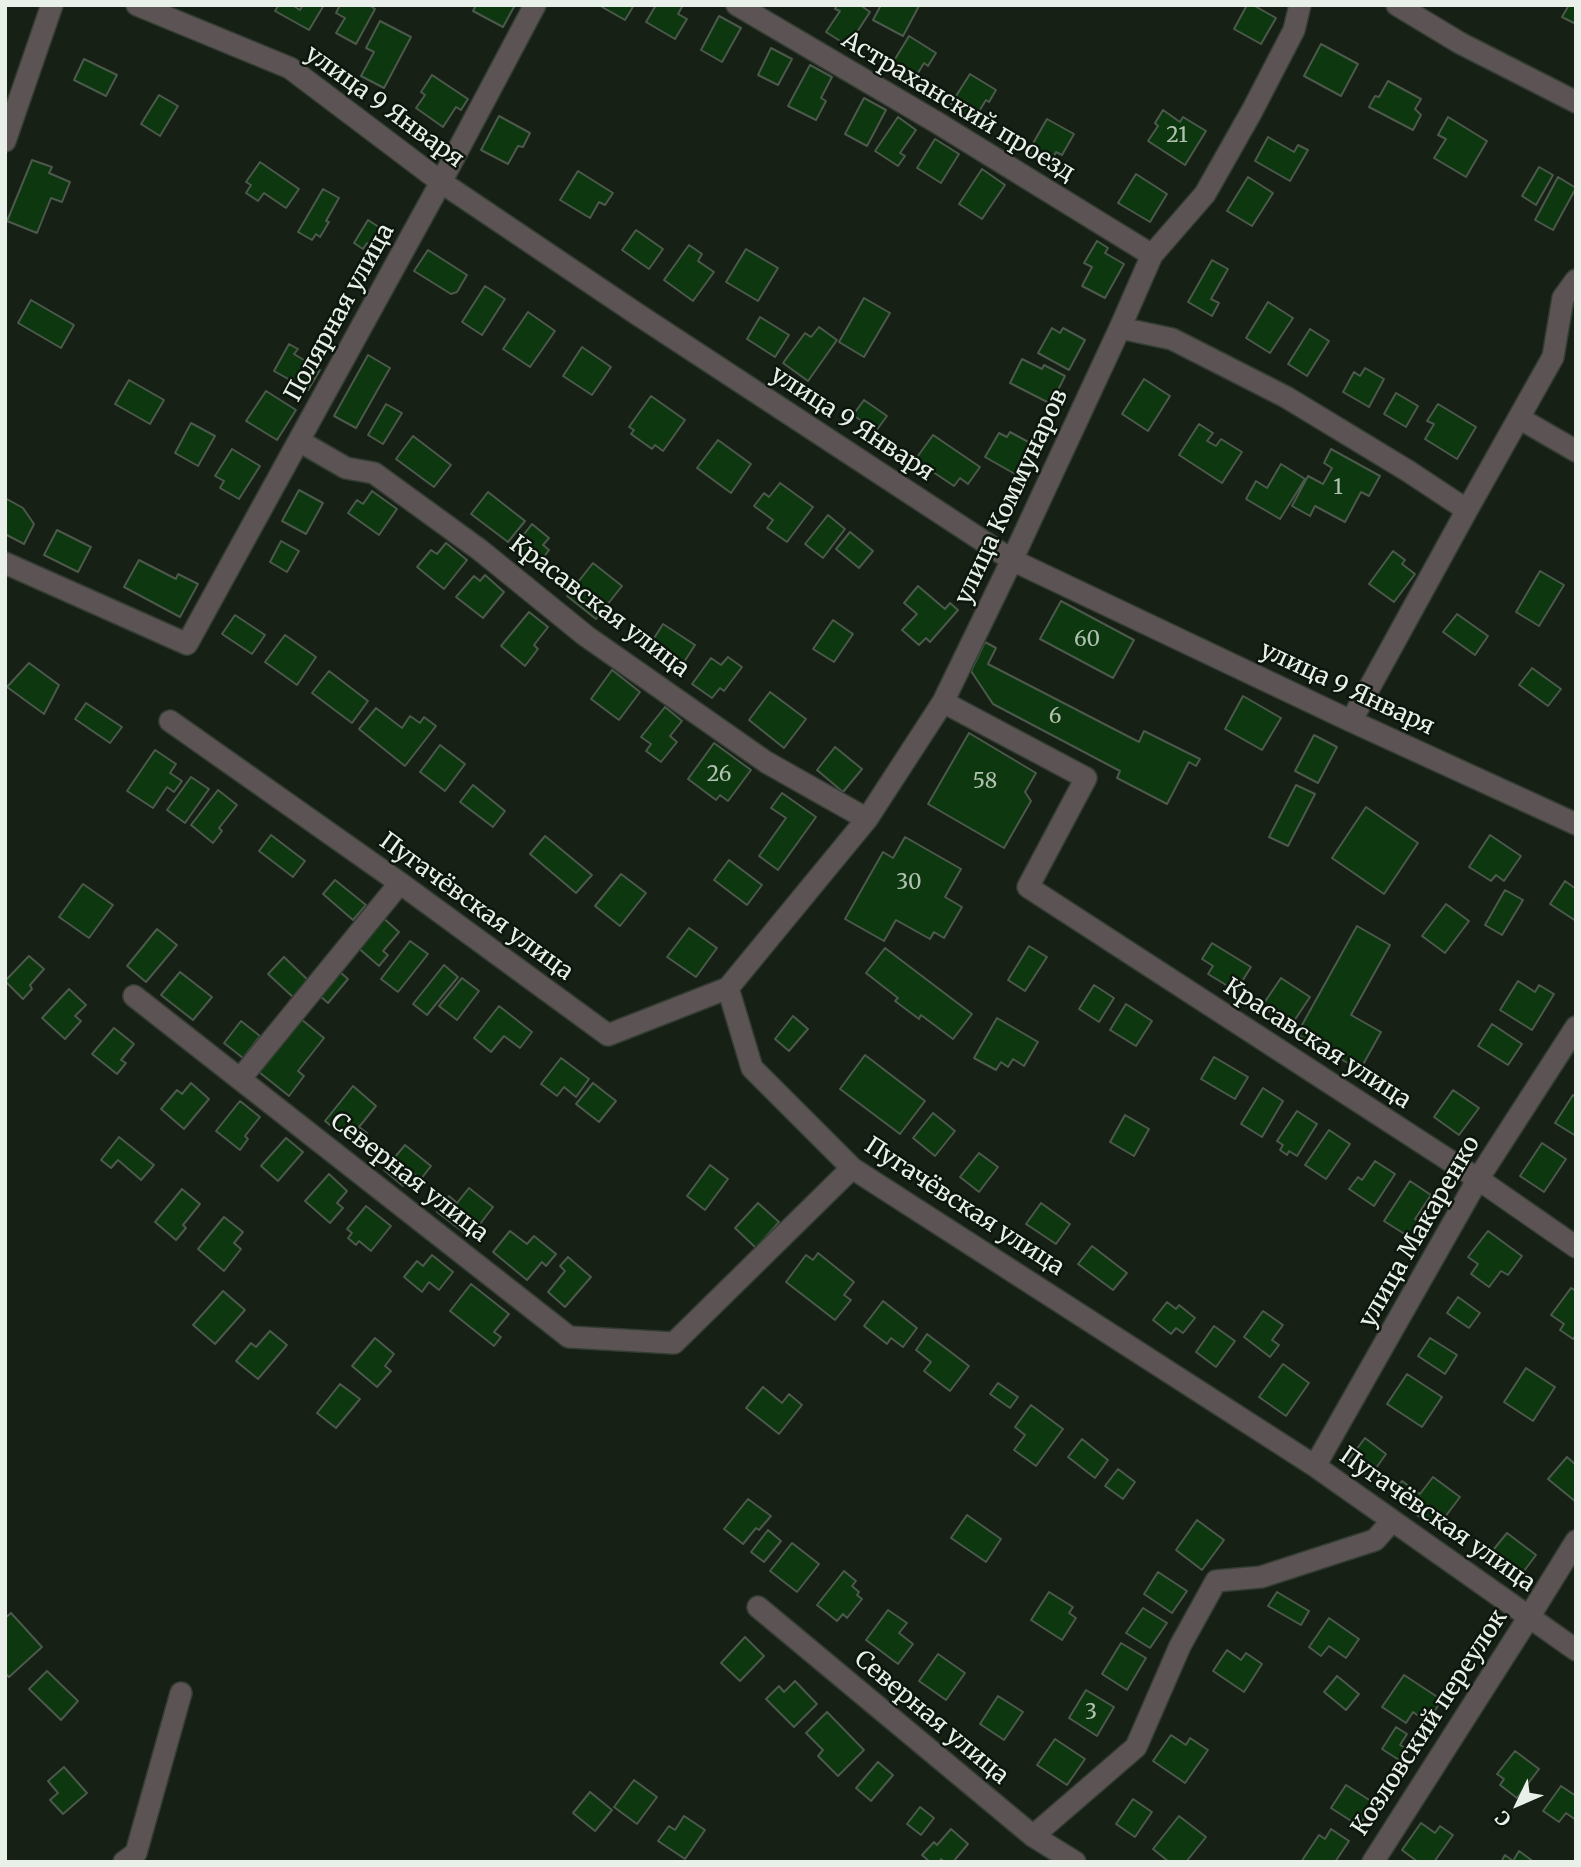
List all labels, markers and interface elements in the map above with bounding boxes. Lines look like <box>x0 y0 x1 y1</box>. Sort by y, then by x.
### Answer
street label: Астраханский проезд <box>836 26 1080 188</box>
street label: улица 9 Января <box>299 40 469 174</box>
house number: 21 <box>1166 123 1188 149</box>
street label: Полярная улица <box>279 219 401 407</box>
street label: улица 9 Января <box>765 360 939 488</box>
street label: улица Коммунаров <box>949 385 1075 609</box>
house number: 1 <box>1333 475 1343 501</box>
street label: Красавская улица <box>503 530 695 684</box>
house number: 60 <box>1074 627 1100 653</box>
street label: улица 9 Января <box>1255 636 1439 742</box>
house number: 6 <box>1049 704 1061 730</box>
house number: 26 <box>707 762 731 788</box>
house number: 58 <box>973 769 997 795</box>
street label: Пугачёвская улица <box>374 827 578 987</box>
house number: 30 <box>896 870 922 896</box>
street label: Красавская улица <box>1218 973 1416 1115</box>
street label: Северная улица <box>324 1107 494 1249</box>
street label: улица Макаренко <box>1353 1131 1487 1333</box>
street label: Пугачёвская улица <box>859 1132 1069 1282</box>
street label: Пугачёвская улица <box>1334 1442 1540 1598</box>
street label: Козловский переулок <box>1346 1605 1514 1841</box>
street label: Северная улица <box>848 1645 1014 1791</box>
house number: 3 <box>1085 1700 1097 1726</box>
north arrow <box>1483 1769 1553 1839</box>
text: С <box>1490 1806 1516 1831</box>

